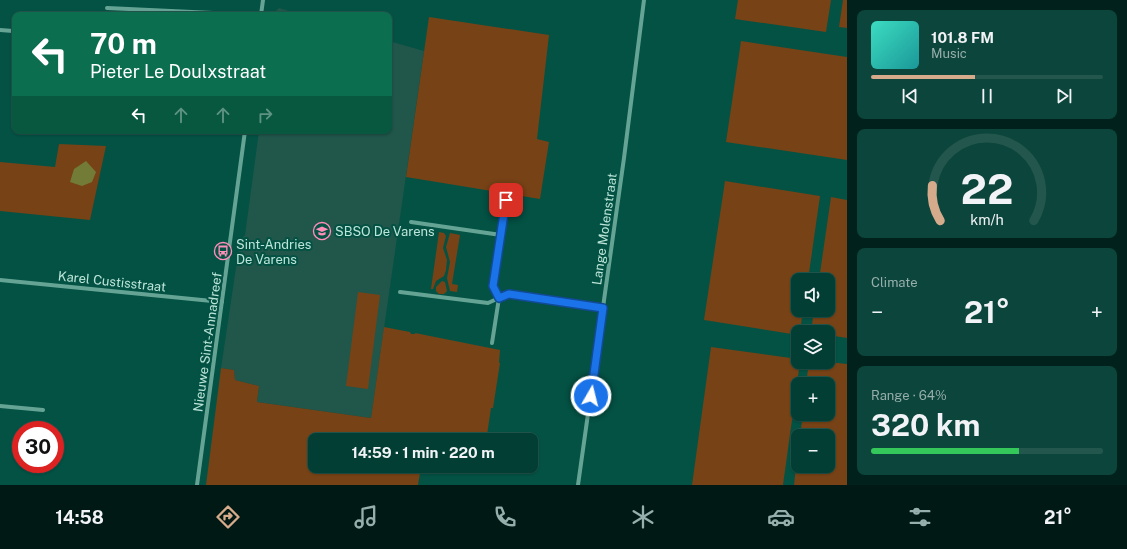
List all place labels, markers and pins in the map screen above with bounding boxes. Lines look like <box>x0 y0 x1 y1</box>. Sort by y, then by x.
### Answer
pin <box>489 183 523 217</box>
school or university icon: SBSO De Varens <box>312 221 332 241</box>
place label: SBSO De Varens <box>335 224 435 239</box>
place label: Sint-Andries De Varens <box>236 237 311 267</box>
bus stop icon: Sint-Andries De Varens <box>213 241 233 261</box>

